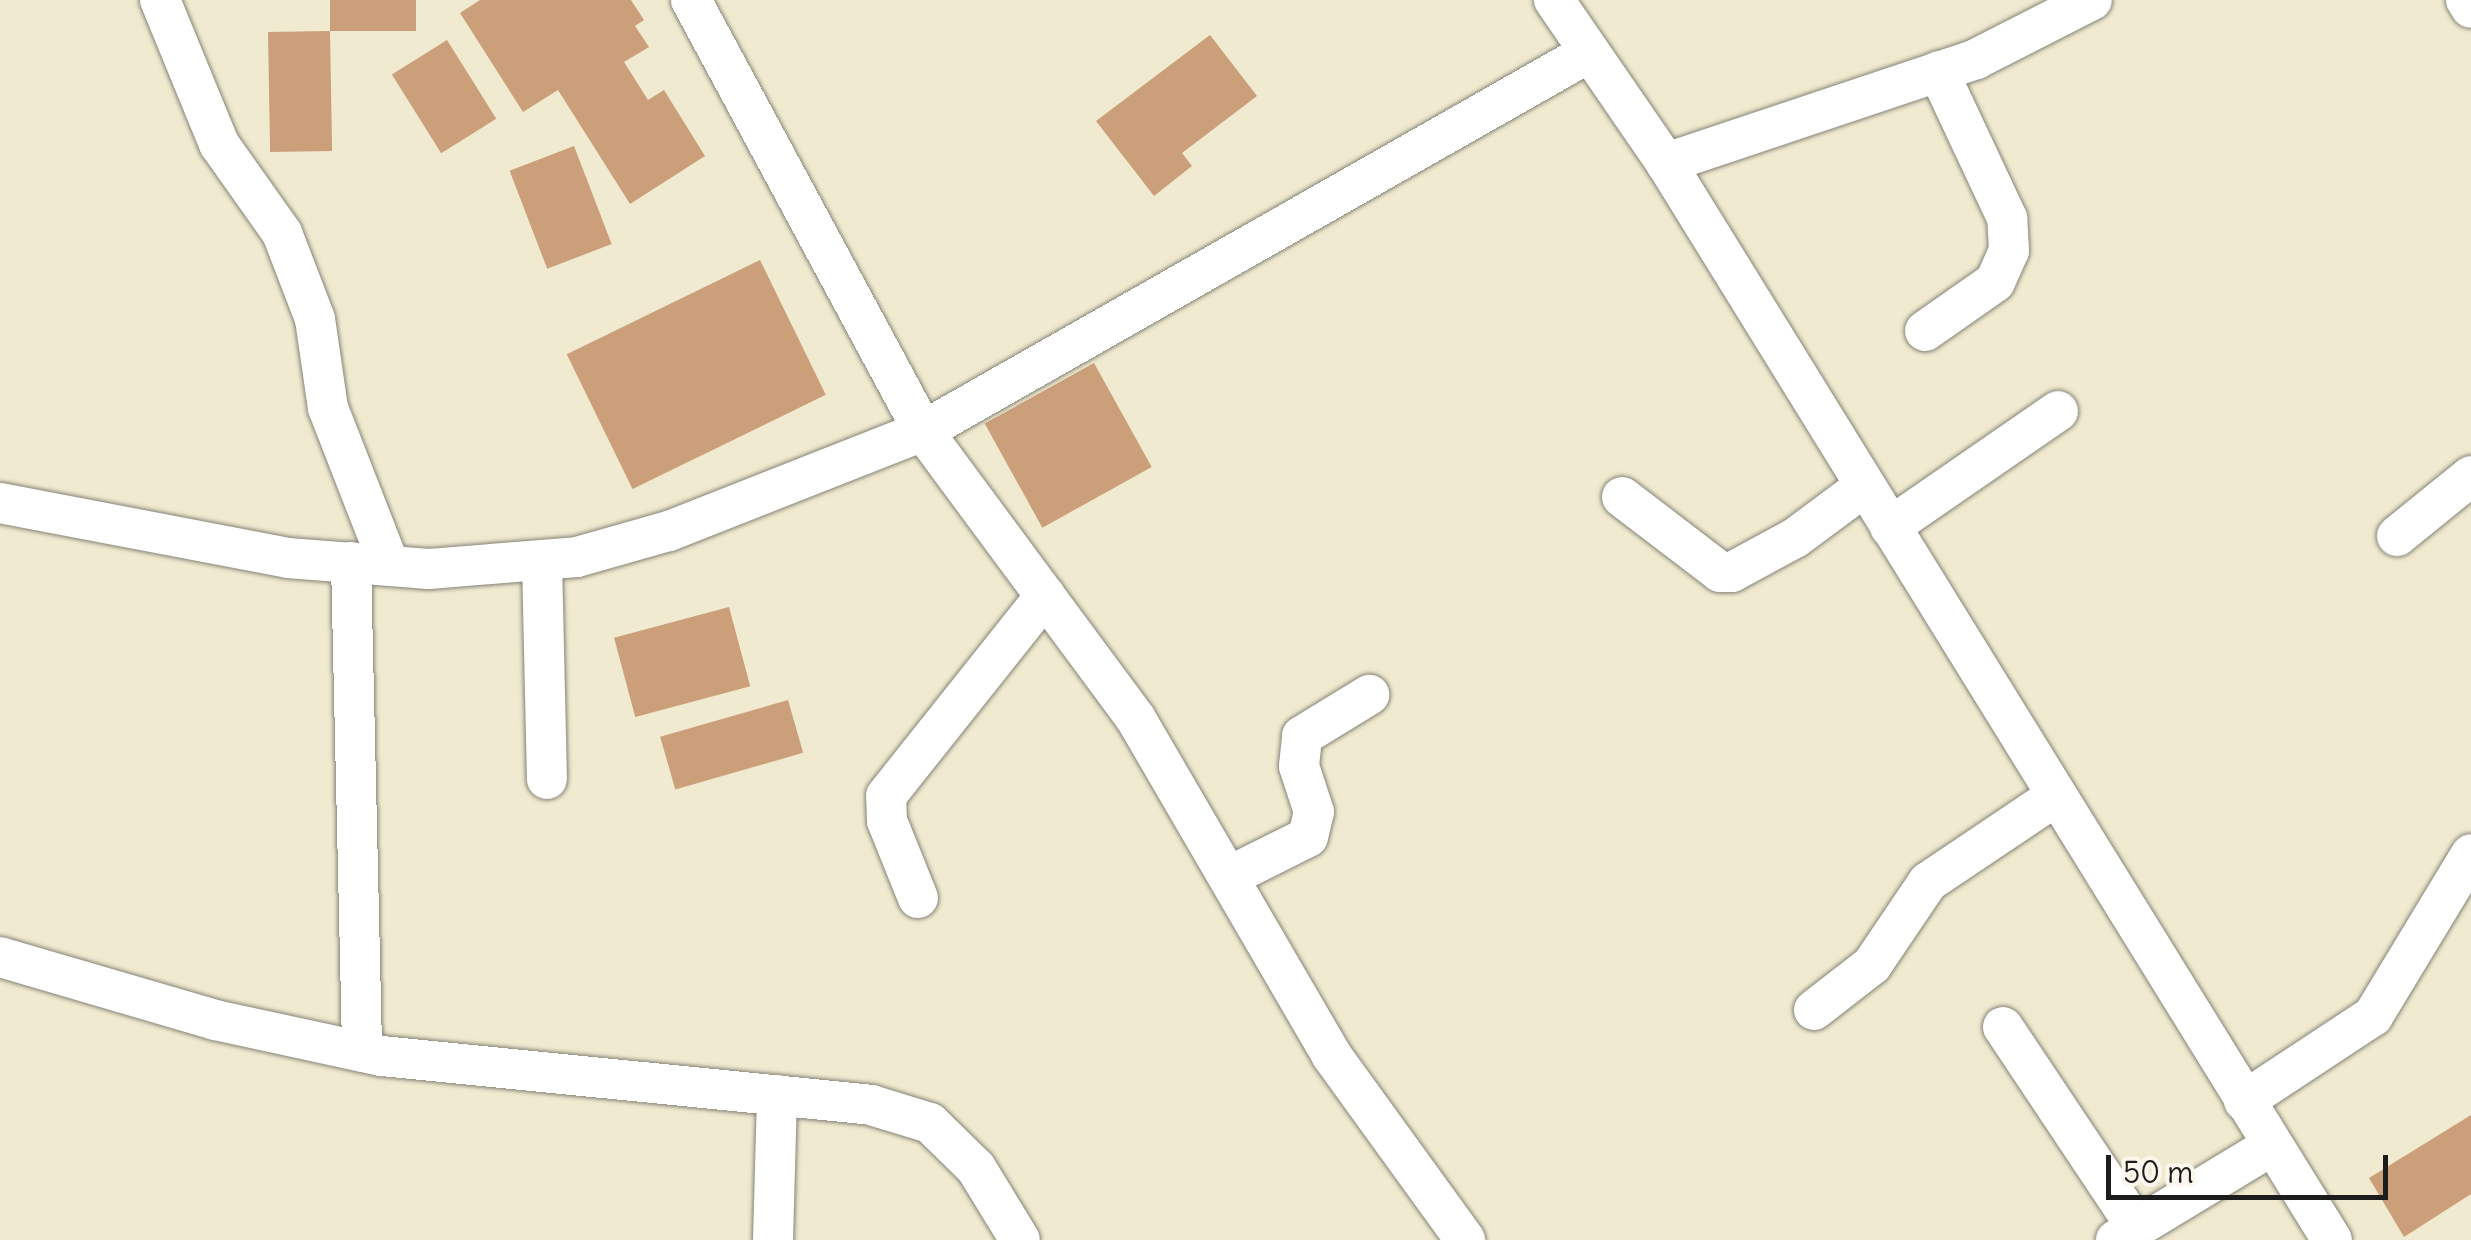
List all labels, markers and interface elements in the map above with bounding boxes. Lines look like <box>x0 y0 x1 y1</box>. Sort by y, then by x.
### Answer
scale bar <box>2111 1135 2394 1197</box>
text: 50 m <box>2123 1153 2193 1191</box>

